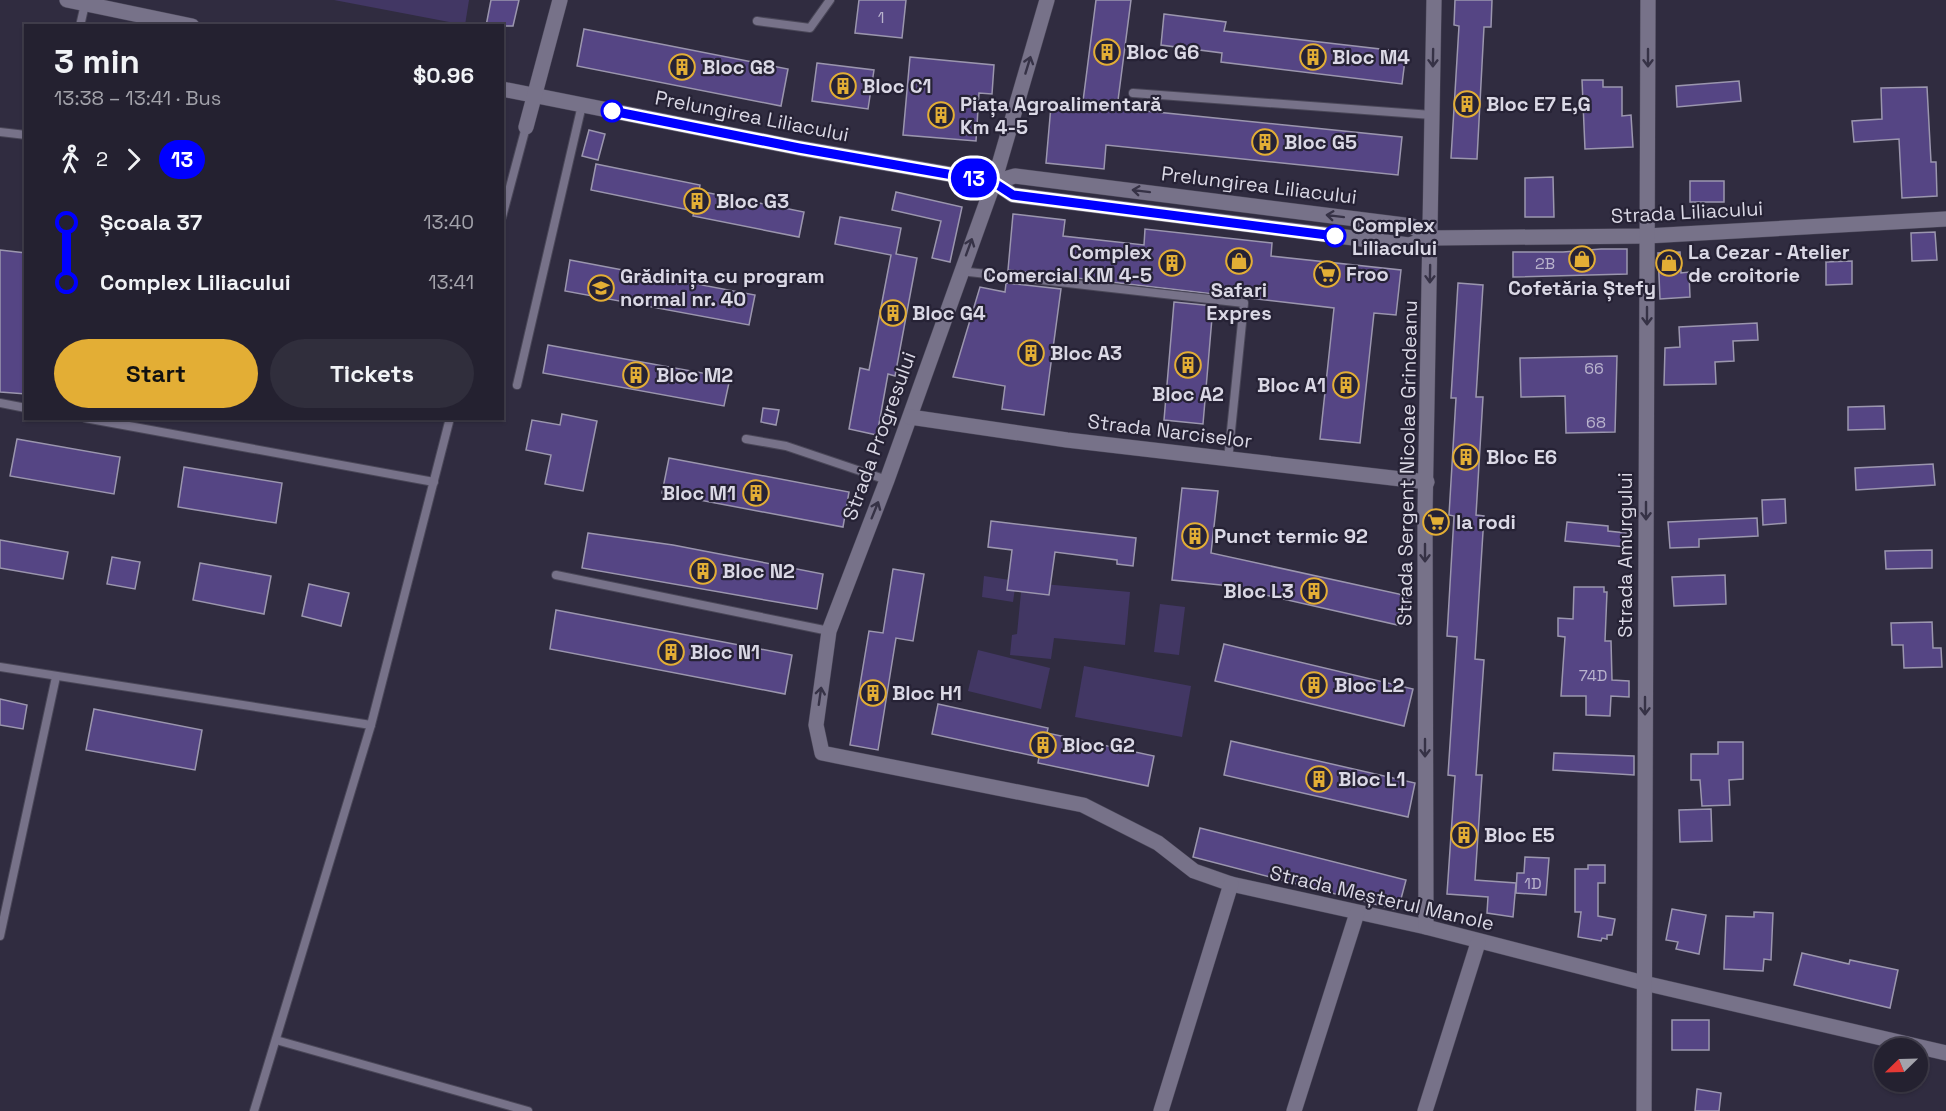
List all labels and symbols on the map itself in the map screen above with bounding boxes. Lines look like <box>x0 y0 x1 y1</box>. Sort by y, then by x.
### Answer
house number: 1 <box>878 7 884 28</box>
building icon: Bloc G6 <box>1092 37 1122 67</box>
place label: Bloc G6 <box>1126 39 1199 65</box>
building icon: Bloc M4 <box>1298 42 1328 72</box>
place label: Bloc M4 <box>1332 44 1410 70</box>
one-way arrow <box>1427 48 1439 68</box>
one-way arrow <box>1642 48 1654 68</box>
building icon: Bloc G8 <box>667 52 697 82</box>
place label: Bloc G8 <box>702 54 775 80</box>
one-way arrow <box>1023 56 1034 75</box>
building icon: Bloc C1 <box>828 71 858 101</box>
place label: Bloc C1 <box>862 73 932 99</box>
street label: Prelungirea Liliacului <box>653 84 851 148</box>
building icon: Bloc E7 E,G <box>1452 89 1482 119</box>
place label: Piața Agroalimentară Km 4-5 <box>960 91 1162 140</box>
place label: Bloc E7 E,G <box>1486 91 1591 117</box>
unlabelled marker <box>601 100 623 122</box>
building icon: Piața Agroalimentară Km 4-5 <box>926 100 956 130</box>
building icon: Bloc G5 <box>1250 127 1280 157</box>
place label: Bloc G5 <box>1284 129 1357 155</box>
line badge: 13 <box>947 158 1001 198</box>
street label: Prelungirea Liliacului <box>1160 160 1358 210</box>
one-way arrow <box>1132 185 1152 196</box>
building icon: Bloc G3 <box>682 186 712 216</box>
place label: Bloc G3 <box>716 188 789 214</box>
street label: Strada Liliacului <box>1610 195 1764 229</box>
one-way arrow <box>1325 210 1345 221</box>
place label: Complex Liliacului <box>1352 212 1437 261</box>
marker: Complex Liliacului <box>1324 225 1346 247</box>
one-way arrow <box>964 238 975 257</box>
place label: Complex Comercial KM 4-5 <box>983 239 1152 288</box>
place label: La Cezar - Atelier de croitorie <box>1688 239 1850 288</box>
shop icon: Cofetăria Ștefy <box>1567 244 1597 274</box>
shop icon: Safari Expres <box>1224 246 1254 276</box>
building icon: Complex Comercial KM 4-5 <box>1157 248 1187 278</box>
shop icon: La Cezar - Atelier de croitorie <box>1654 248 1684 278</box>
house number: 2B <box>1535 253 1555 274</box>
supermarket icon: Froo <box>1312 259 1342 289</box>
place label: Froo <box>1346 261 1389 287</box>
place label: Grădinița cu program normal nr. 40 <box>620 263 825 312</box>
one-way arrow <box>1424 264 1436 284</box>
school or university icon: Grădinița cu program normal nr. 40 <box>586 273 616 303</box>
place label: Cofetăria Ștefy <box>1508 275 1656 302</box>
place label: Safari Expres <box>1206 277 1272 326</box>
building icon: Bloc G4 <box>878 298 908 328</box>
place label: Bloc G4 <box>912 300 986 326</box>
street label: Strada Sergent Nicolae Grindeanu <box>1391 300 1423 626</box>
one-way arrow <box>1641 306 1653 326</box>
building icon: Bloc A3 <box>1016 338 1046 368</box>
place label: Bloc A3 <box>1050 340 1122 366</box>
street label: Strada Progresului <box>836 348 922 524</box>
building icon: Bloc A2 <box>1173 350 1203 380</box>
house number: 66 <box>1584 358 1604 379</box>
building icon: Bloc M2 <box>621 360 651 390</box>
place label: Bloc M2 <box>656 362 733 388</box>
building icon: Bloc A1 <box>1331 370 1361 400</box>
place label: Bloc A1 <box>1257 372 1326 398</box>
place label: Bloc A2 <box>1152 381 1224 407</box>
street label: Strada Narciselor <box>1086 408 1254 454</box>
house number: 68 <box>1586 412 1606 433</box>
building icon: Bloc E6 <box>1451 442 1481 472</box>
place label: Bloc E6 <box>1486 444 1557 470</box>
street label: Strada Amurgului <box>1612 472 1638 638</box>
building icon: Bloc M1 <box>741 478 771 508</box>
place label: Bloc M1 <box>662 480 736 506</box>
one-way arrow <box>870 501 881 519</box>
one-way arrow <box>1640 501 1652 521</box>
supermarket icon: la rodi <box>1421 507 1451 537</box>
place label: la rodi <box>1456 509 1516 535</box>
building icon: Punct termic 92 <box>1180 521 1210 551</box>
place label: Punct termic 92 <box>1214 523 1368 549</box>
one-way arrow <box>1419 543 1431 563</box>
building icon: Bloc N2 <box>688 556 718 586</box>
place label: Bloc N2 <box>722 558 795 584</box>
building icon: Bloc L3 <box>1299 576 1329 606</box>
place label: Bloc L3 <box>1223 578 1294 604</box>
building icon: Bloc N1 <box>656 637 686 667</box>
place label: Bloc N1 <box>690 639 760 665</box>
house number: 74D <box>1579 665 1607 686</box>
building icon: Bloc L2 <box>1299 670 1329 700</box>
place label: Bloc L2 <box>1334 672 1404 698</box>
building icon: Bloc H1 <box>858 678 888 708</box>
place label: Bloc H1 <box>892 680 962 706</box>
one-way arrow <box>815 686 826 706</box>
one-way arrow <box>1639 696 1651 716</box>
building icon: Bloc G2 <box>1028 730 1058 760</box>
place label: Bloc G2 <box>1062 732 1135 758</box>
one-way arrow <box>1419 738 1431 758</box>
building icon: Bloc L1 <box>1304 764 1334 794</box>
place label: Bloc L1 <box>1338 766 1406 792</box>
building icon: Bloc E5 <box>1449 820 1479 850</box>
place label: Bloc E5 <box>1484 822 1555 848</box>
street label: Strada Meșterul Manole <box>1267 860 1497 936</box>
house number: 1D <box>1524 873 1542 894</box>
north arrow <box>1874 1038 1928 1092</box>

